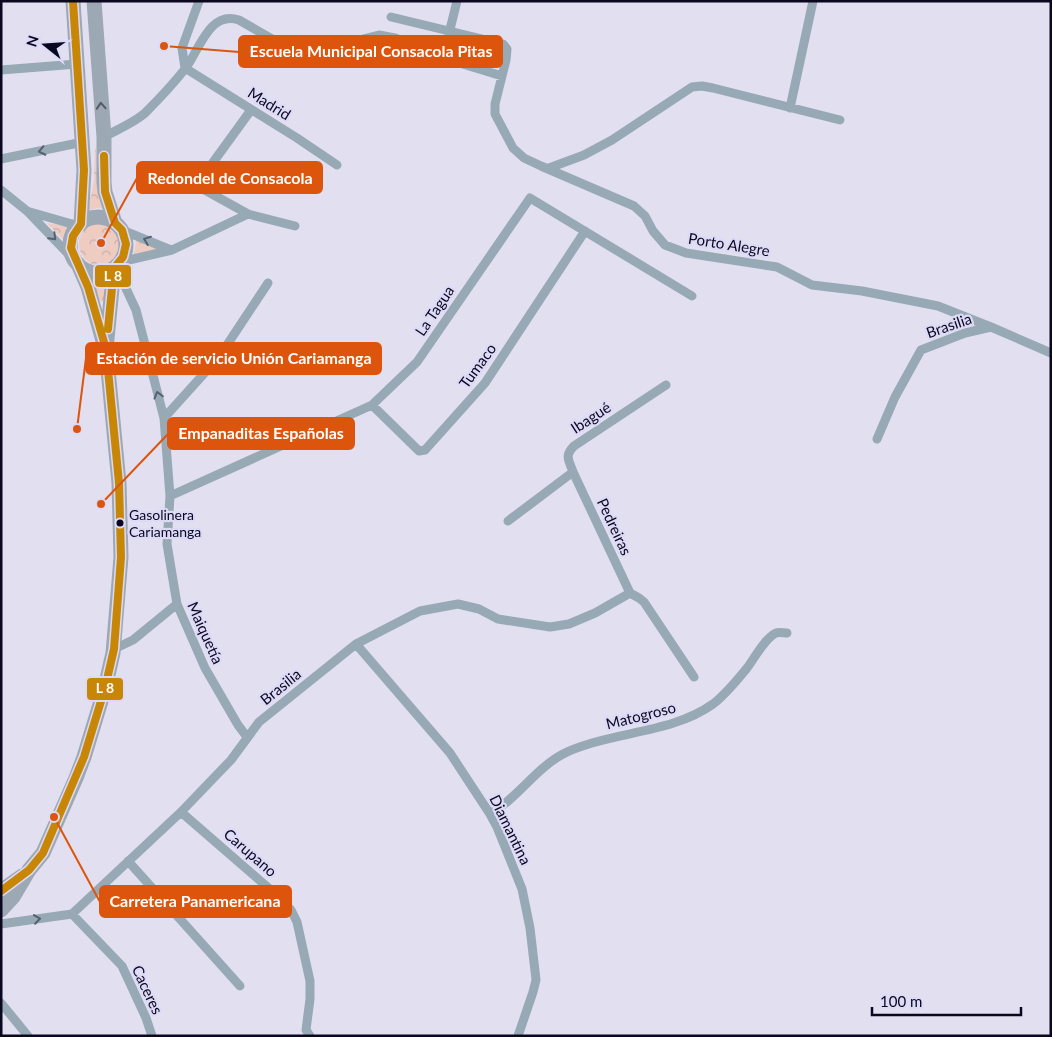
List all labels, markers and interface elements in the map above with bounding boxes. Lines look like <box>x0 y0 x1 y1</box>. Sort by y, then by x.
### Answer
north arrow <box>20 20 70 70</box>
text: N <box>22 33 42 49</box>
callout: Escuela Municipal Consacola Pitas <box>239 36 502 67</box>
text: Escuela Municipal Consacola Pitas <box>250 41 492 60</box>
street label: Madrid <box>245 83 294 123</box>
one-way arrow <box>96 102 107 110</box>
one-way arrow <box>38 145 47 156</box>
callout: Redondel de Consacola <box>137 162 322 193</box>
text: Redondel de Consacola <box>147 168 313 187</box>
street label: Porto Alegre <box>687 229 771 259</box>
one-way arrow <box>47 231 56 240</box>
one-way arrow <box>143 236 152 246</box>
line badge: L 8 <box>94 264 132 288</box>
text: L 8 <box>104 267 122 284</box>
street label: La Tagua <box>411 282 458 339</box>
street label: Brasilia <box>924 309 974 341</box>
street label: Tumaco <box>455 339 499 391</box>
callout: Estación de servicio Unión Cariamanga <box>86 343 381 374</box>
text: Estación de servicio Unión Cariamanga <box>96 348 372 367</box>
one-way arrow <box>153 391 164 400</box>
street label: Ibagué <box>567 398 614 437</box>
callout: Empanaditas Españolas <box>168 418 354 449</box>
text: Empanaditas Españolas <box>178 423 344 442</box>
street label: Pedreiras <box>594 495 636 558</box>
place label: Gasolinera Cariamanga <box>129 506 201 540</box>
marker: Gasolinera Cariamanga <box>115 518 125 528</box>
street label: Maiquetía <box>184 599 228 666</box>
street label: Brasilia <box>256 664 304 708</box>
line badge: L 8 <box>86 677 124 701</box>
text: L 8 <box>96 679 114 696</box>
street label: Matogroso <box>604 698 678 732</box>
street label: Diamantina <box>486 792 536 867</box>
street label: Carupano <box>221 824 281 880</box>
callout: Carretera Panamericana <box>100 886 291 917</box>
text: Carretera Panamericana <box>109 891 281 910</box>
one-way arrow <box>33 914 41 925</box>
street label: Caceres <box>129 962 167 1017</box>
scale bar <box>872 984 1021 1016</box>
text: 100 m <box>880 992 922 1010</box>

